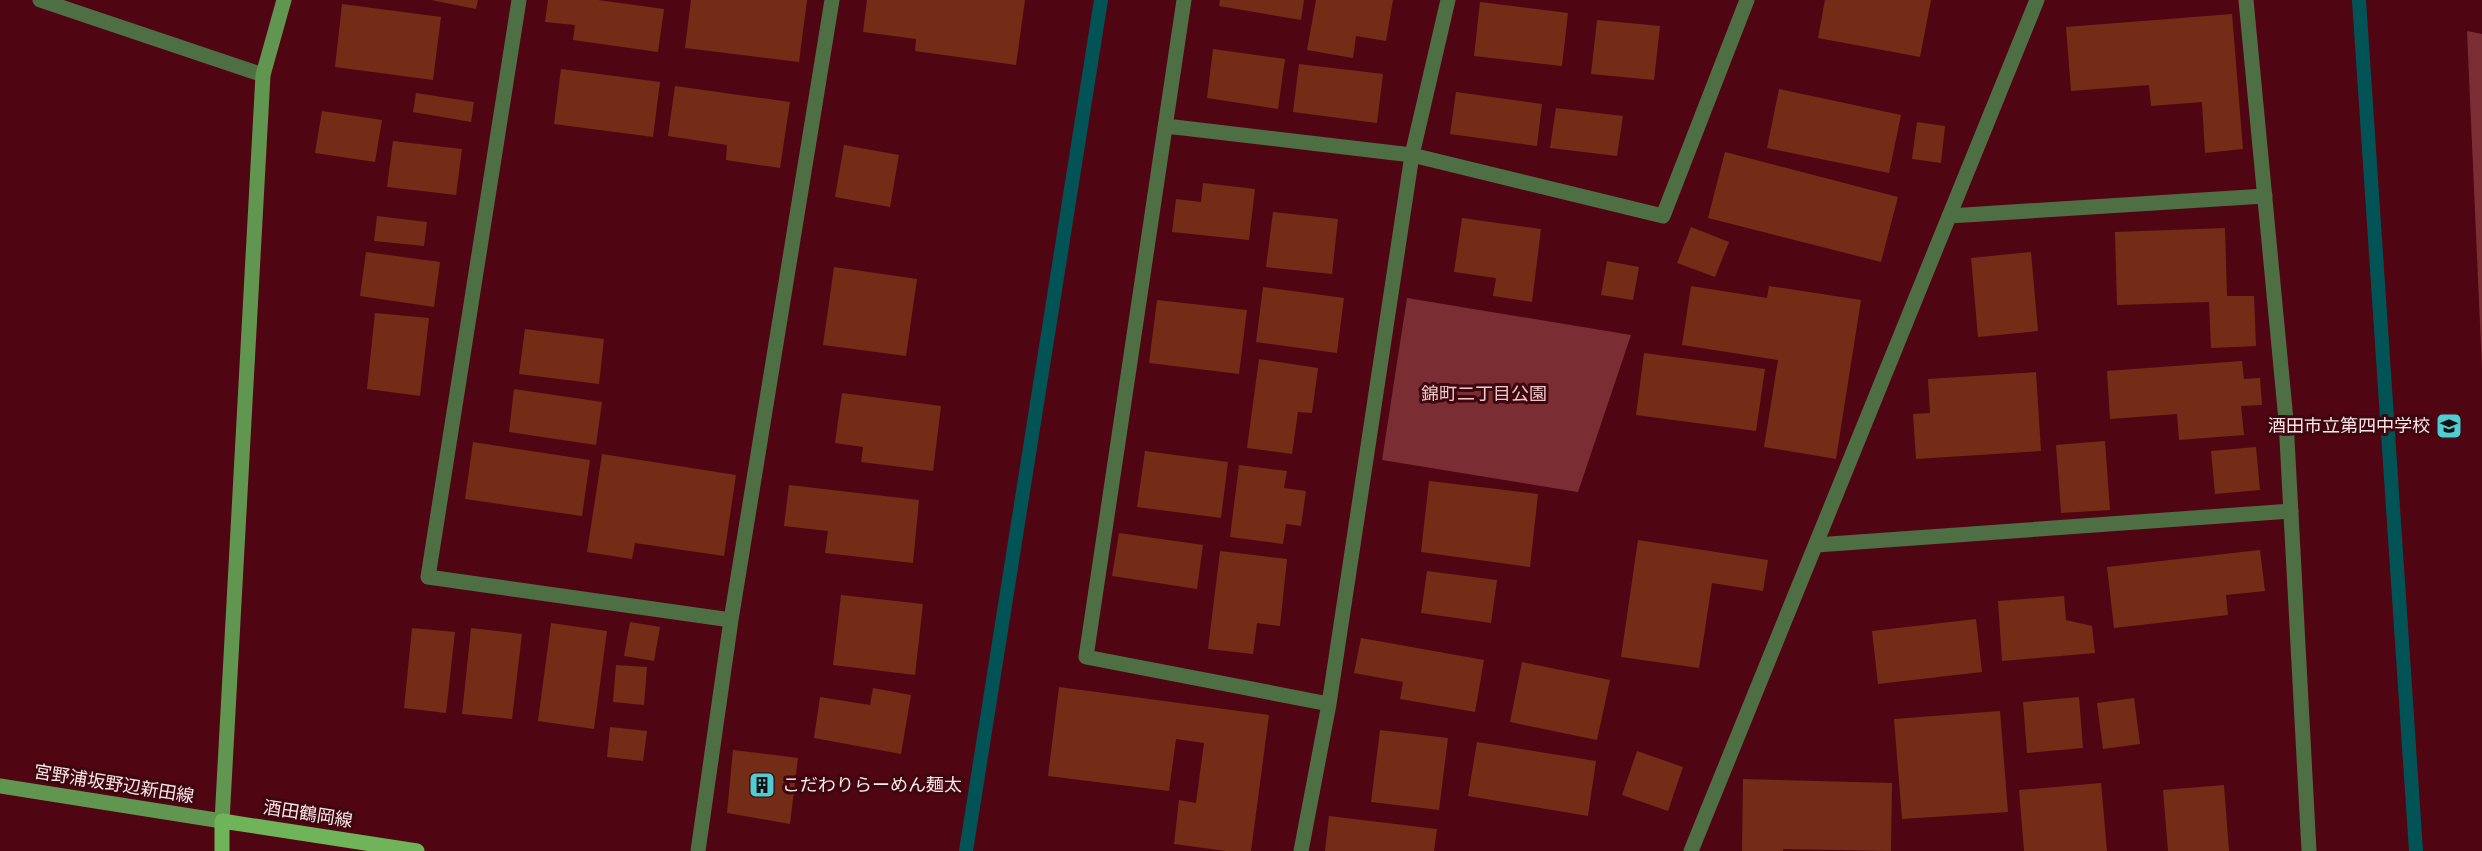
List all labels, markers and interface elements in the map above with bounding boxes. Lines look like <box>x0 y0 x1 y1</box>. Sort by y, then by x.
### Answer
park label: 錦町二丁目公園 <box>1421 383 1547 405</box>
school or university icon: 酒田市立第四中学校 <box>2434 411 2464 441</box>
place label: 酒田市立第四中学校 <box>2268 415 2430 437</box>
street label: 宮野浦坂野辺新田線 <box>32 760 196 808</box>
building icon: こだわりらーめん麺太 <box>747 770 777 800</box>
place label: こだわりらーめん麺太 <box>782 774 962 796</box>
street label: 酒田鶴岡線 <box>262 796 354 832</box>

